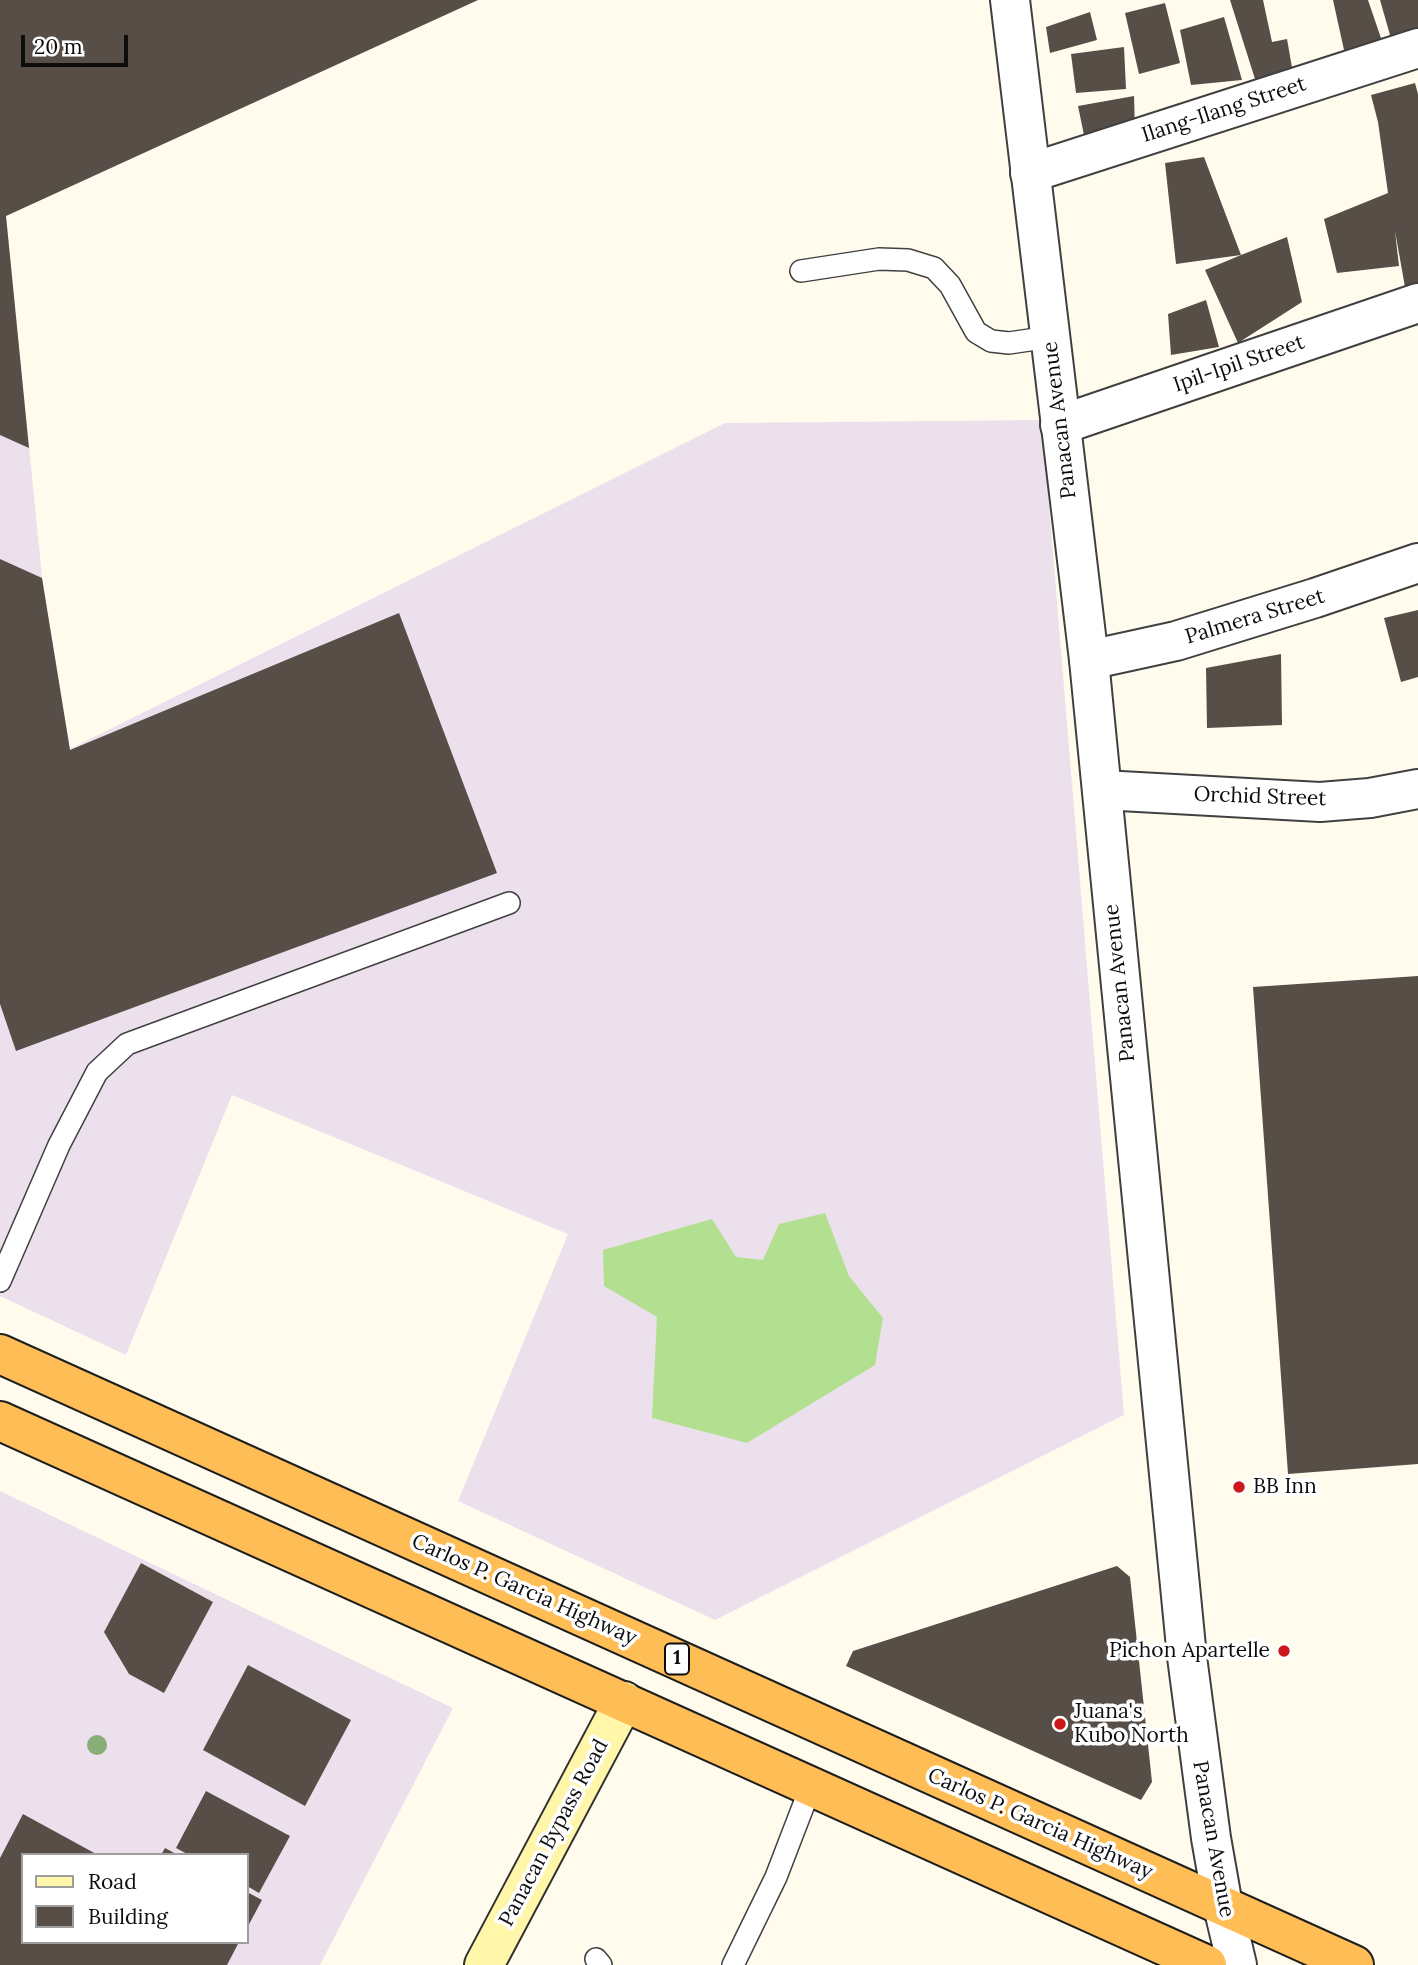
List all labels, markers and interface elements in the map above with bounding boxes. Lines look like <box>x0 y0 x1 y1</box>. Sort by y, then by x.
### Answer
scale bar <box>24 21 131 65</box>
text: 20 m <box>34 33 83 60</box>
street label: Ilang-Ilang Street <box>1139 72 1309 148</box>
street label: Ipil-Ipil Street <box>1170 330 1308 398</box>
street label: Panacan Avenue <box>1038 340 1082 500</box>
street label: Palmera Street <box>1182 584 1328 650</box>
street label: Orchid Street <box>1193 782 1327 812</box>
street label: Panacan Avenue <box>1099 903 1141 1063</box>
place label: BB Inn <box>1253 1474 1317 1500</box>
marker: BB Inn <box>1231 1479 1247 1495</box>
street label: Carlos P. Garcia Highway <box>408 1529 640 1651</box>
place label: Pichon Apartelle <box>1109 1638 1270 1664</box>
marker: Pichon Apartelle <box>1276 1643 1292 1659</box>
road number: 1 <box>665 1644 689 1674</box>
place label: Juana's Kubo North <box>1074 1699 1189 1749</box>
marker: Juana's Kubo North <box>1052 1716 1068 1732</box>
street label: Panacan Bypass Road <box>494 1735 614 1931</box>
street label: Panacan Avenue <box>1187 1759 1239 1919</box>
street label: Carlos P. Garcia Highway <box>924 1763 1156 1885</box>
legend <box>21 1853 248 1944</box>
text: Road <box>88 1868 137 1895</box>
text: Building <box>88 1903 168 1930</box>

